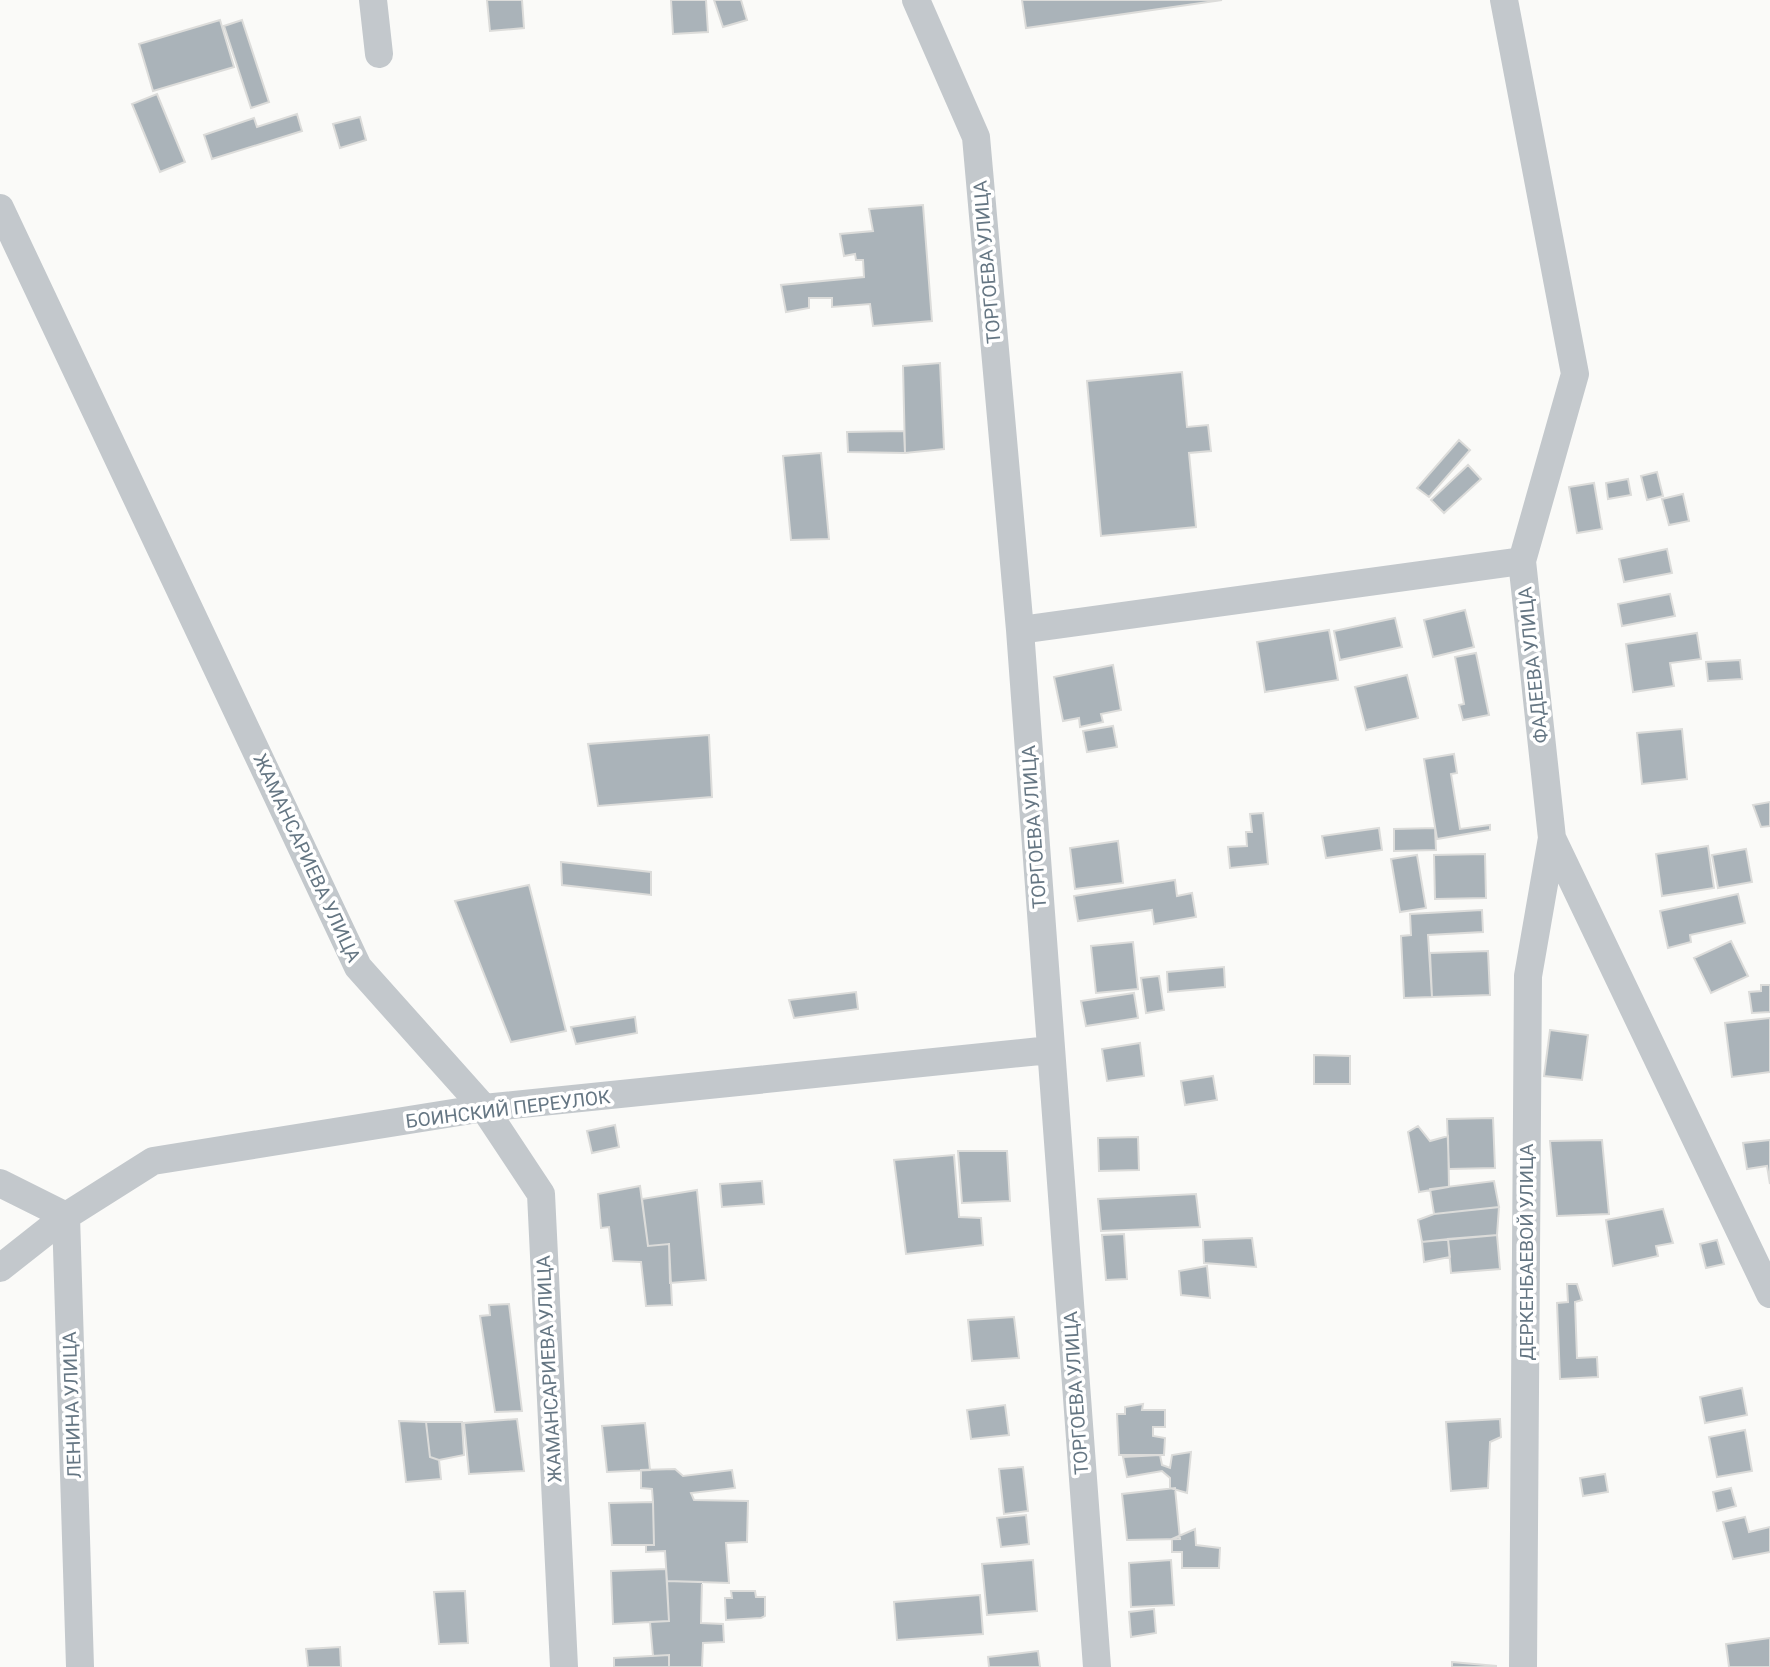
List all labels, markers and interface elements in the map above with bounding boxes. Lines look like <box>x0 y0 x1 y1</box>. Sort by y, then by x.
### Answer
street label: ТОРГОЕВА УЛИЦА <box>968 179 1006 345</box>
street label: ФАДЕЕВА УЛИЦА <box>1513 585 1553 744</box>
street label: ТОРГОЕВА УЛИЦА <box>1017 744 1051 910</box>
street label: ЖАМАНСАРИЕВА УЛИЦА <box>249 750 366 966</box>
street label: БОИНСКИЙ ПЕРЕУЛОК <box>404 1085 612 1133</box>
street label: ДЕРКЕНБАЕВОЙ УЛИЦА <box>1515 1143 1538 1360</box>
street label: ЖАМАНСАРИЕВА УЛИЦА <box>532 1254 566 1483</box>
street label: ТОРГОЕВА УЛИЦА <box>1059 1310 1093 1476</box>
street label: ЛЕНИНА УЛИЦА <box>58 1330 86 1479</box>

